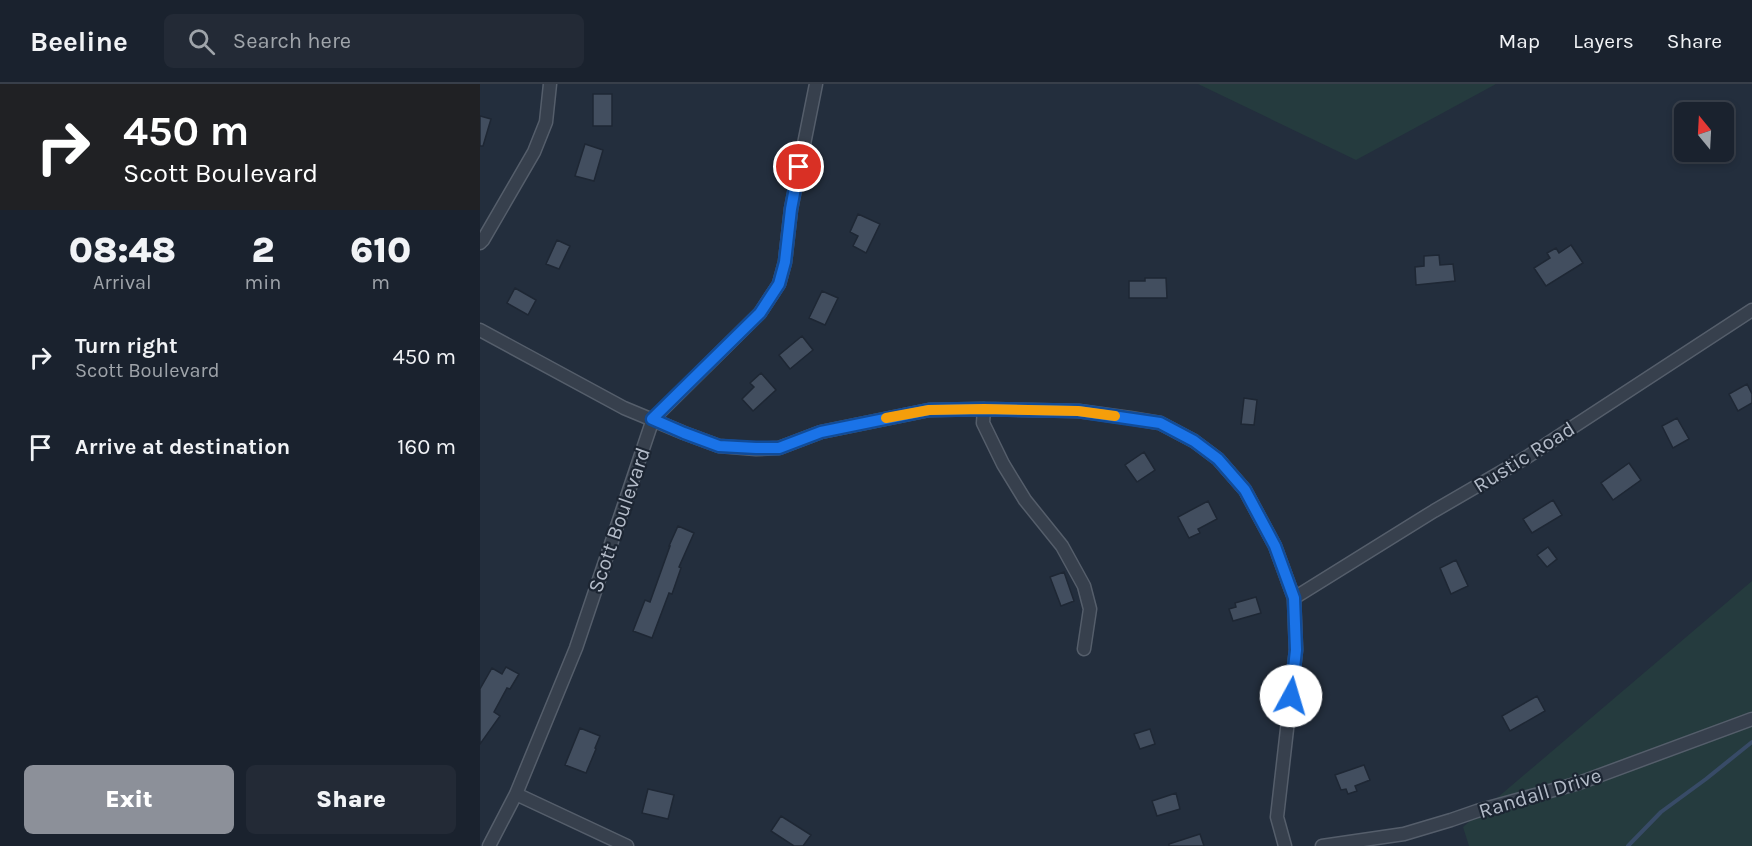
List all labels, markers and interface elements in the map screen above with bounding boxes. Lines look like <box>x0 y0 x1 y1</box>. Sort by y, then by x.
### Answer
search box <box>164 14 584 68</box>
text: Beeline <box>30 25 128 58</box>
icon: search <box>185 25 218 58</box>
text: Search here <box>233 28 351 54</box>
text: Map <box>1498 29 1540 53</box>
text: Layers <box>1573 29 1634 53</box>
text: Share <box>1667 29 1722 53</box>
north arrow <box>1674 102 1734 162</box>
map controls <box>1674 102 1734 162</box>
text: 450 m <box>123 106 249 156</box>
icon: right <box>24 108 102 186</box>
pin <box>773 141 824 192</box>
icon: arrive <box>782 150 815 183</box>
text: Scott Boulevard <box>123 157 318 189</box>
text: 08:48 <box>69 229 176 271</box>
text: 2 <box>252 229 274 271</box>
text: 610 <box>350 229 411 271</box>
text: Arrival <box>93 271 152 294</box>
text: min <box>245 271 281 294</box>
text: m <box>371 271 390 294</box>
text: Turn right <box>75 333 178 359</box>
icon: right <box>24 341 57 374</box>
text: 450 m <box>392 344 456 370</box>
text: Scott Boulevard <box>75 359 220 382</box>
street label: Rustic Road <box>1469 416 1579 498</box>
icon: arrive <box>24 431 57 464</box>
text: Arrive at destination <box>75 434 290 460</box>
text: 160 m <box>397 434 456 460</box>
street label: Scott Boulevard <box>583 444 655 596</box>
position arrow <box>1259 664 1323 728</box>
street label: Randall Drive <box>1476 763 1604 823</box>
button: Exit <box>24 765 234 834</box>
button: Share <box>246 765 456 834</box>

